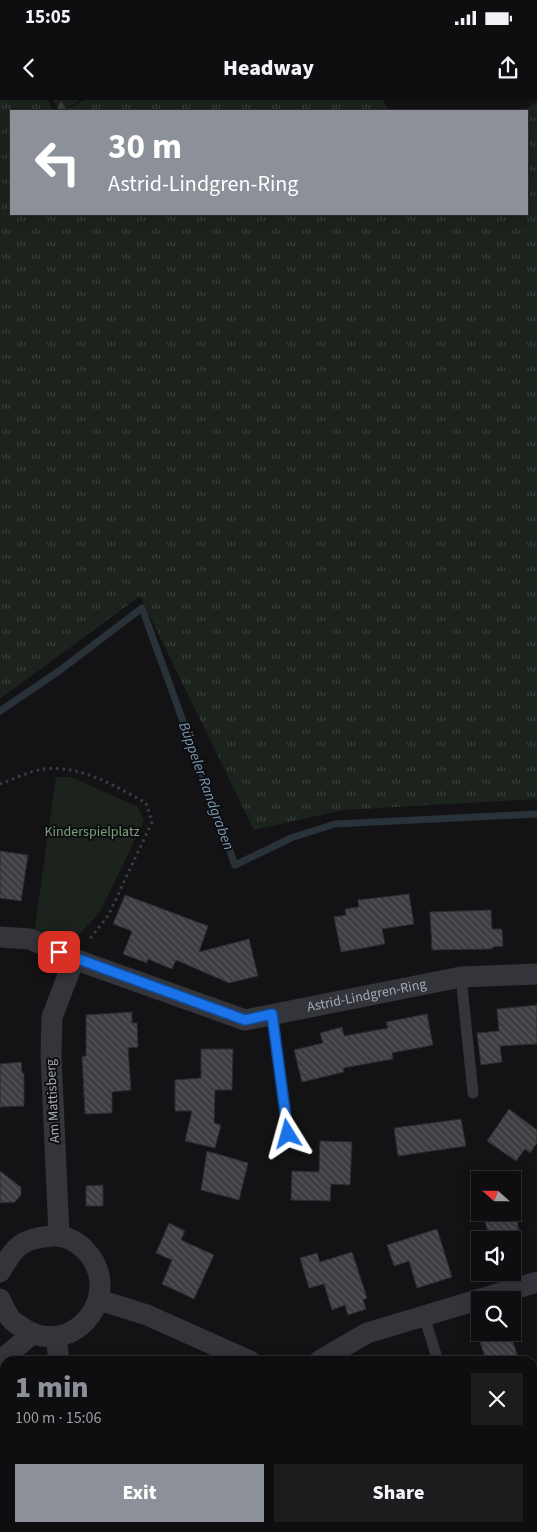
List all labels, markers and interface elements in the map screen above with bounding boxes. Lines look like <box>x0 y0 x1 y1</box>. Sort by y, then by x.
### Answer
text: 15:05 <box>25 4 71 31</box>
text: Headway <box>223 52 314 84</box>
icon: back <box>15 54 43 82</box>
icon: share <box>494 54 522 82</box>
text: 30 m <box>108 122 182 172</box>
icon: left <box>25 130 90 195</box>
text: Astrid-Lindgren-Ring <box>108 168 298 200</box>
water label: Büppeler Randgraben <box>173 719 239 853</box>
park label: Kinderspielplatz <box>44 822 140 842</box>
pin <box>38 931 80 973</box>
icon: arrive <box>45 938 73 966</box>
street label: Astrid-Lindgren-Ring <box>305 974 428 1017</box>
street label: Am Mattisberg <box>41 1059 65 1143</box>
position arrow <box>261 1107 313 1159</box>
north arrow <box>471 1171 521 1221</box>
map controls <box>471 1171 521 1341</box>
button: sound <box>471 1231 521 1281</box>
button: search <box>471 1291 521 1341</box>
text: 1 min <box>15 1366 89 1409</box>
button: close <box>471 1373 523 1425</box>
text: 100 m · 15:06 <box>15 1407 102 1429</box>
button: Exit <box>15 1464 264 1522</box>
button: Share <box>274 1464 523 1522</box>

